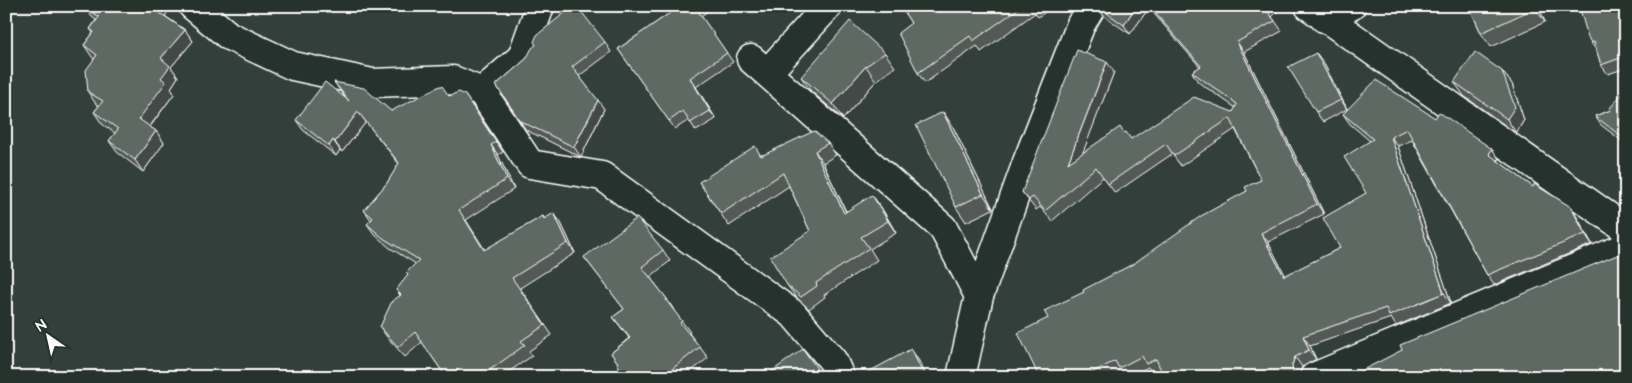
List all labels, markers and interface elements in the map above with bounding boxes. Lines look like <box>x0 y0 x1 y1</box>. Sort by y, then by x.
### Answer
north arrow <box>22 310 72 360</box>
text: N <box>32 315 51 337</box>

